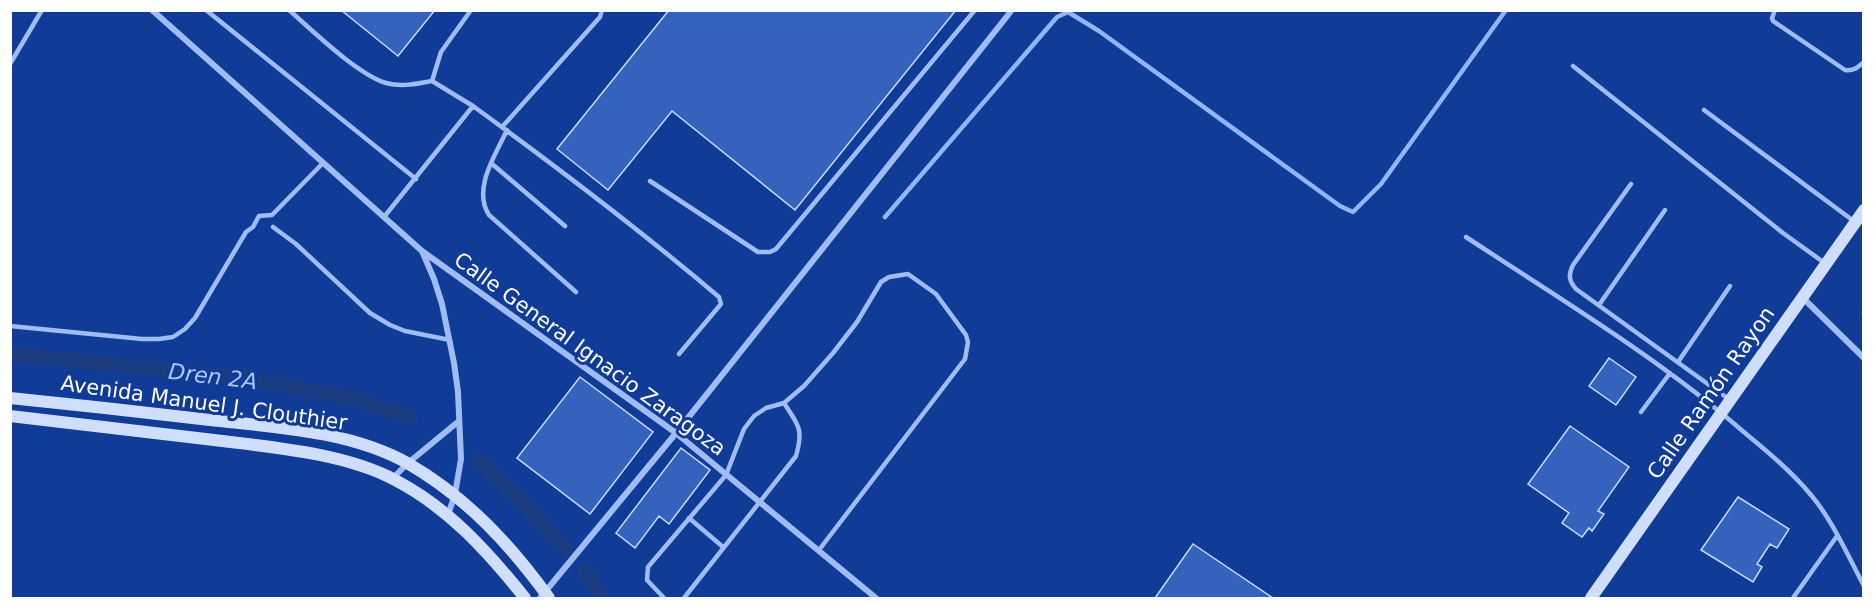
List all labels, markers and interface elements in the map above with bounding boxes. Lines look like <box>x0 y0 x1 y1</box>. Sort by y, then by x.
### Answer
street label: Calle General Ignacio Zaragoza <box>450 247 730 461</box>
street label: Calle Ramón Rayon <box>1642 302 1780 484</box>
water label: Dren 2A <box>167 359 259 394</box>
street label: Avenida Manuel J. Clouthier <box>59 371 349 435</box>

